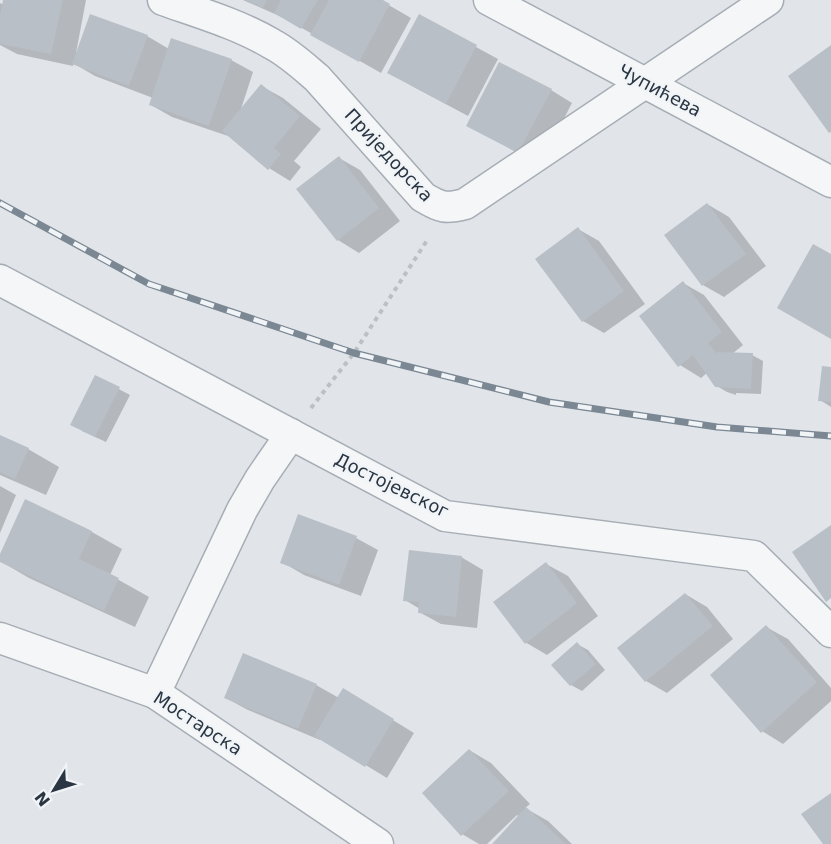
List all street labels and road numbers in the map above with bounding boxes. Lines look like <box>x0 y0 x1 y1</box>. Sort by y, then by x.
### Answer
street label: Чупићева <box>615 59 705 121</box>
street label: Приједорска <box>341 104 437 206</box>
street label: Достојевског <box>331 448 453 522</box>
street label: Мостарска <box>150 687 246 759</box>

